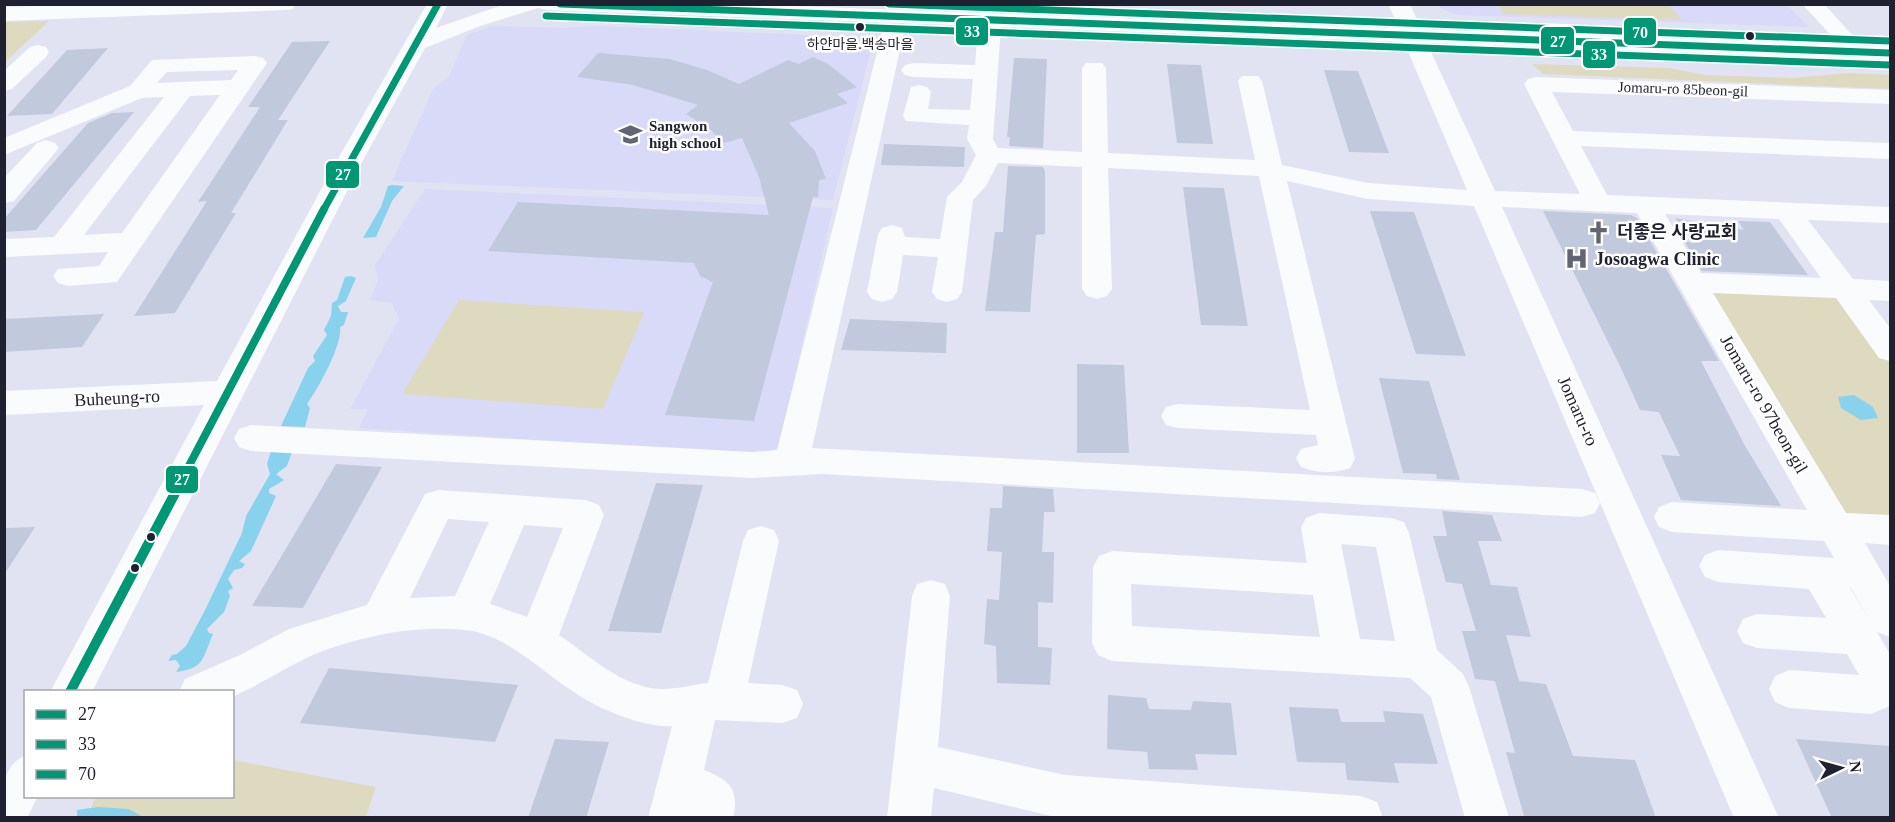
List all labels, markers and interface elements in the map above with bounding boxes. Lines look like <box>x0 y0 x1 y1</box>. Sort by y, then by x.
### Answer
line badge: 33 <box>955 17 989 46</box>
line badge: 70 <box>1623 17 1657 46</box>
marker: 하얀마을.백송마을 <box>854 21 866 33</box>
text: 33 <box>964 23 980 40</box>
text: 70 <box>1632 24 1648 41</box>
line badge: 27 <box>1540 26 1575 55</box>
unlabelled marker <box>1744 30 1756 42</box>
text: 27 <box>1550 33 1566 50</box>
place label: 하얀마을.백송마을 <box>807 37 913 52</box>
line badge: 33 <box>1582 40 1616 69</box>
text: 33 <box>1591 46 1607 63</box>
street label: Jomaru-ro 85beon-gil <box>1618 79 1748 99</box>
place label: Sangwon high school <box>649 118 721 151</box>
school or university icon: Sangwon high school <box>618 122 644 148</box>
line badge: 27 <box>325 160 360 189</box>
text: 27 <box>335 166 351 183</box>
church icon: 더좋은 사랑교회 <box>1586 219 1612 245</box>
place label: 더좋은 사랑교회 <box>1617 222 1737 242</box>
hospital icon: Josoagwa Clinic <box>1564 246 1590 272</box>
place label: Josoagwa Clinic <box>1595 249 1720 269</box>
street label: Jomaru-ro 97beon-gil <box>1716 331 1812 477</box>
street label: Jomaru-ro <box>1554 373 1602 449</box>
street label: Buheung-ro <box>74 386 160 410</box>
line badge: 27 <box>165 465 199 494</box>
text: 27 <box>174 471 190 488</box>
unlabelled marker <box>145 531 157 543</box>
unlabelled marker <box>129 562 141 574</box>
legend <box>24 690 234 798</box>
text: 27 <box>78 704 96 724</box>
text: 33 <box>78 734 96 754</box>
north arrow <box>1811 738 1871 798</box>
text: N <box>1846 760 1864 774</box>
text: 70 <box>78 764 96 784</box>

